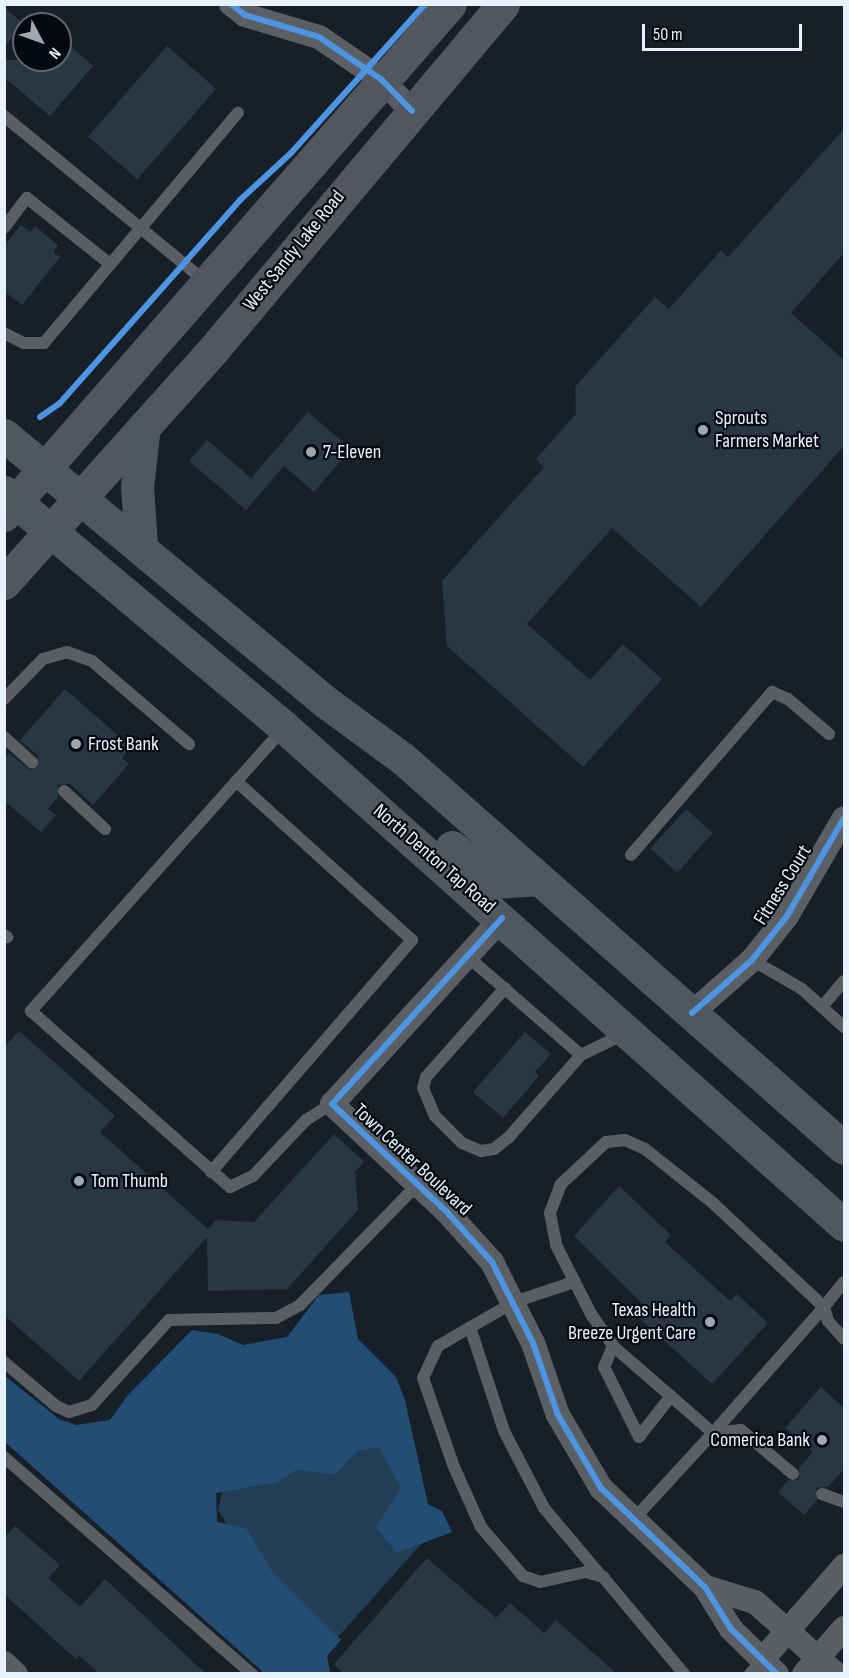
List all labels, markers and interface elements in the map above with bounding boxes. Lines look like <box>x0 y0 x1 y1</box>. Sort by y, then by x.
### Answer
north arrow <box>12 12 72 72</box>
scale bar <box>645 12 806 50</box>
text: 50 m <box>653 24 683 45</box>
text: N <box>44 43 64 62</box>
street label: West Sandy Lake Road <box>238 186 350 316</box>
place label: Sprouts Farmers Market <box>715 406 819 453</box>
marker: Sprouts Farmers Market <box>696 423 710 437</box>
place label: 7-Eleven <box>323 440 381 464</box>
marker: 7-Eleven <box>304 445 318 459</box>
place label: Frost Bank <box>88 732 159 756</box>
marker: Frost Bank <box>69 737 83 751</box>
street label: North Denton Tap Road <box>368 799 500 919</box>
street label: Fitness Court <box>749 841 817 929</box>
street label: Town Center Boulevard <box>348 1099 476 1221</box>
place label: Tom Thumb <box>91 1169 168 1193</box>
marker: Tom Thumb <box>72 1174 86 1188</box>
place label: Texas Health Breeze Urgent Care <box>568 1298 696 1345</box>
marker: Texas Health Breeze Urgent Care <box>701 1313 719 1331</box>
place label: Comerica Bank <box>710 1428 810 1452</box>
marker: Comerica Bank <box>815 1433 829 1447</box>

